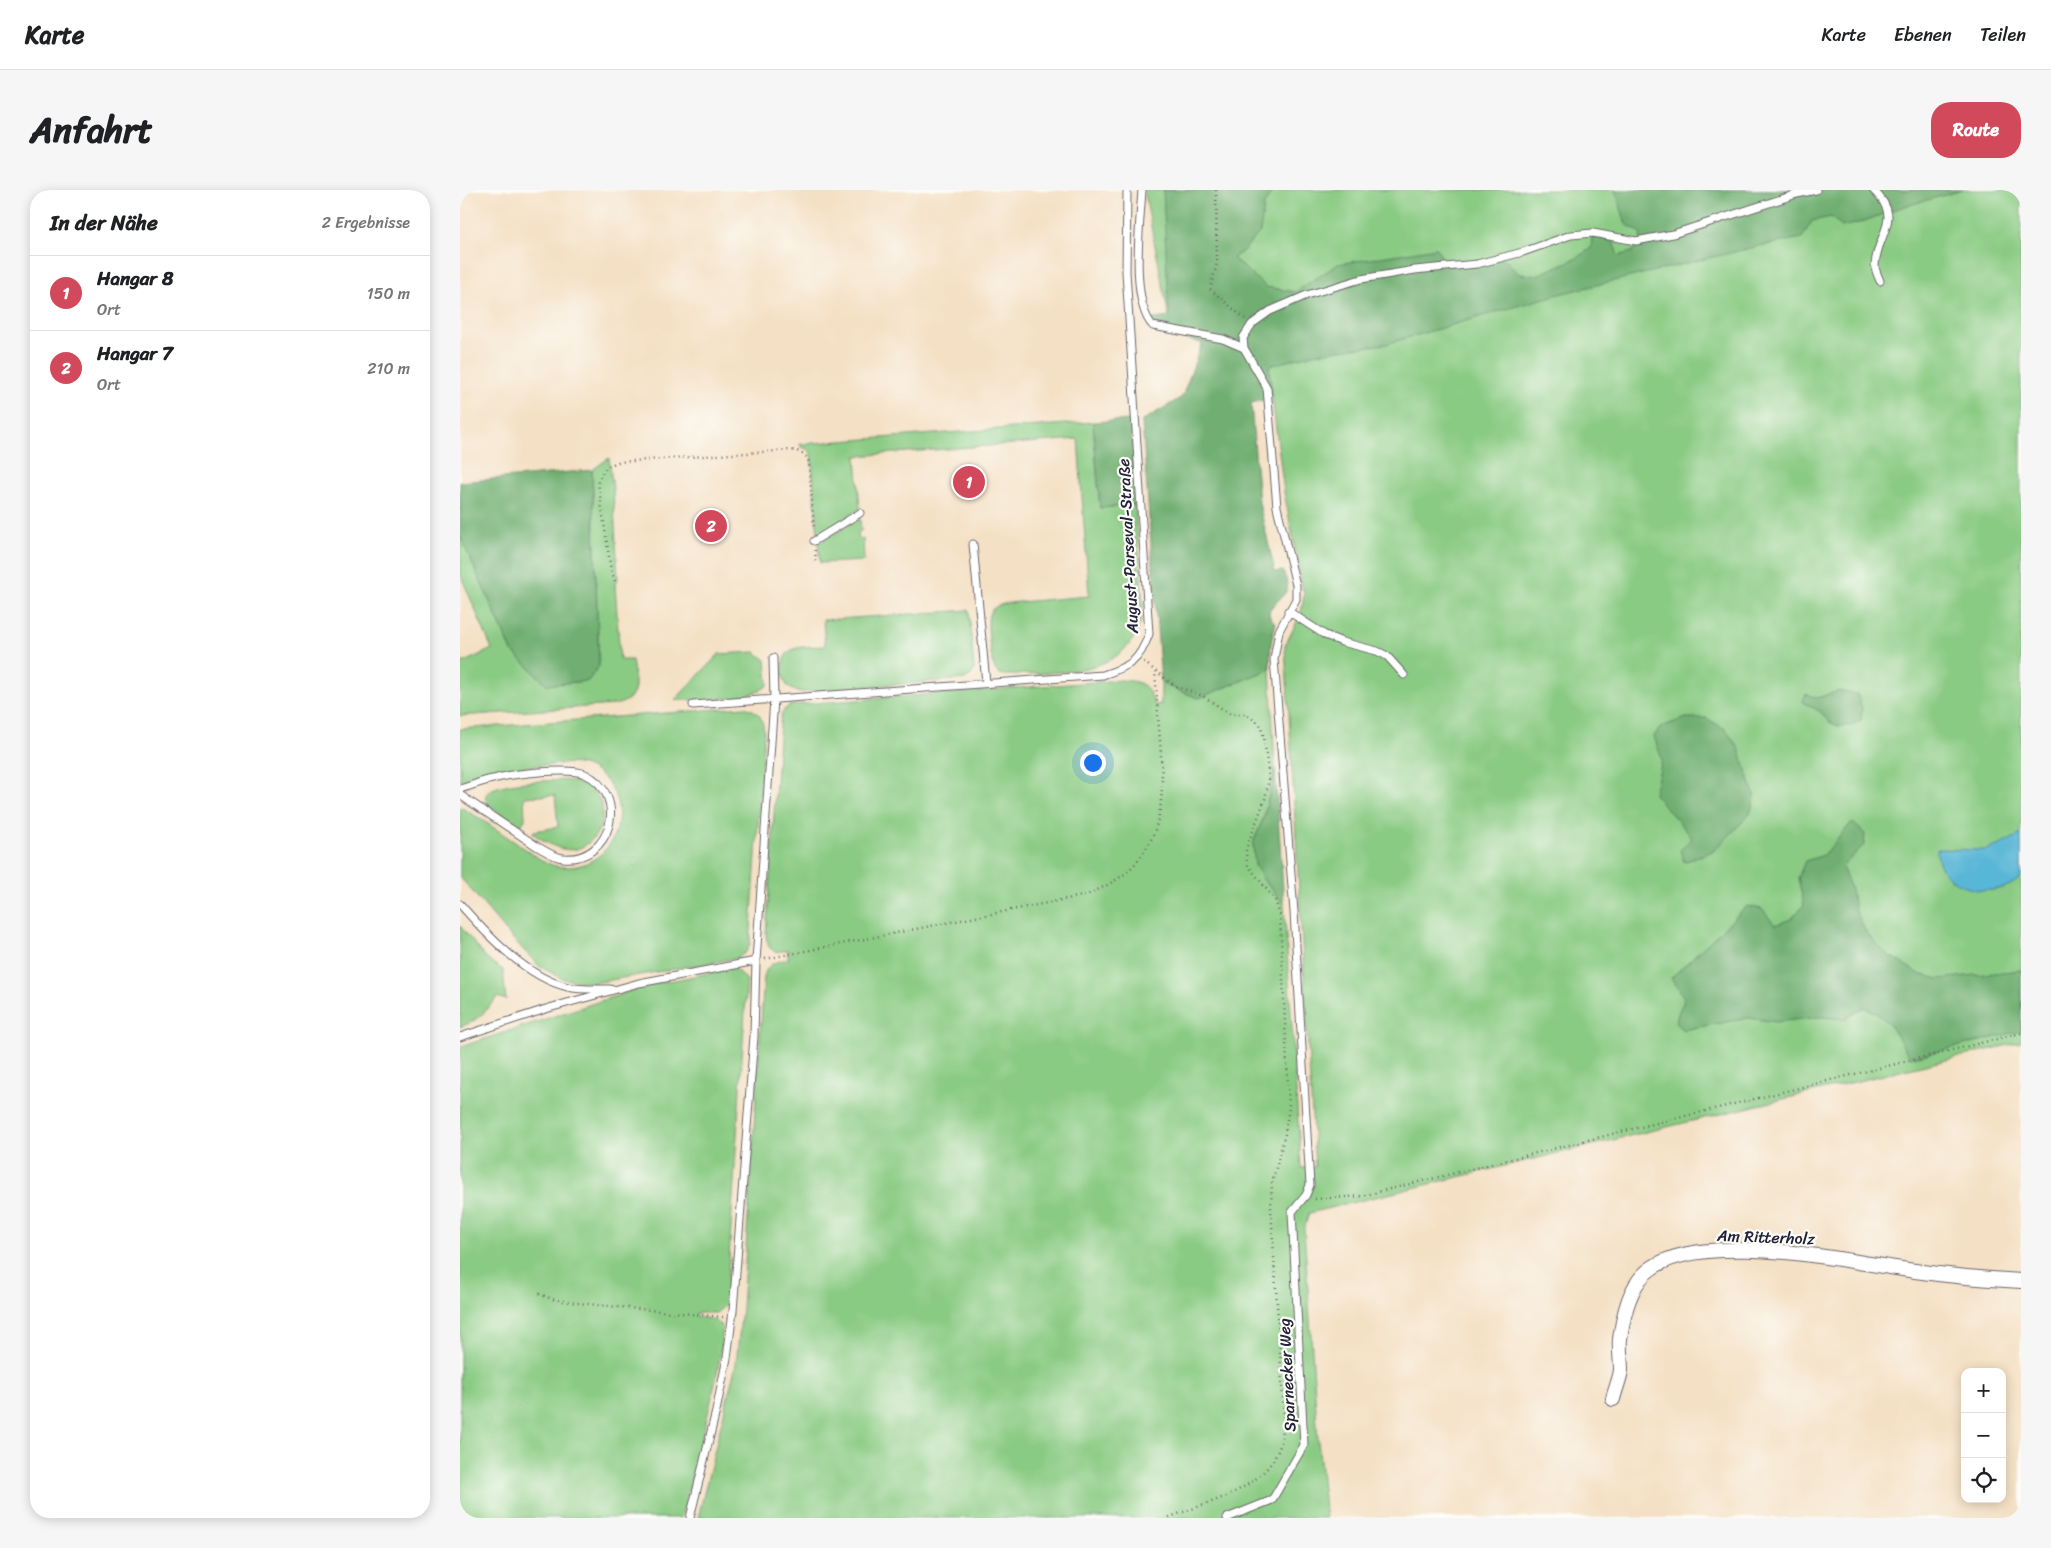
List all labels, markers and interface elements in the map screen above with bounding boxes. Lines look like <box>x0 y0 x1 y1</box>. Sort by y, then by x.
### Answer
text: Karte <box>25 14 84 56</box>
text: Karte <box>1822 19 1866 51</box>
text: Ebenen <box>1894 19 1952 51</box>
text: Teilen <box>1980 19 2026 51</box>
text: Anfahrt <box>30 99 153 161</box>
button: Route <box>1931 102 2021 158</box>
text: In der Nähe <box>50 204 158 242</box>
text: 2 Ergebnisse <box>322 208 410 237</box>
text: Hangar 8 <box>97 262 174 295</box>
text: 1 <box>63 279 69 308</box>
text: 150 m <box>367 279 410 308</box>
text: Ort <box>97 295 121 324</box>
text: Hangar 7 <box>97 337 173 370</box>
text: 2 <box>61 354 71 383</box>
text: 210 m <box>367 354 410 383</box>
text: Ort <box>97 370 121 399</box>
street label: August-Parseval-Straße <box>1109 458 1147 635</box>
pin: 1 <box>953 463 985 501</box>
pin: 2 <box>695 507 727 545</box>
your location <box>1080 750 1106 776</box>
street label: Am Ritterholz <box>1716 1221 1816 1253</box>
street label: Sparnecker Weg <box>1270 1318 1304 1432</box>
map controls <box>1961 1368 2006 1503</box>
button: + <box>1961 1368 2006 1413</box>
button: − <box>1961 1413 2006 1458</box>
button: locate <box>1961 1458 2006 1503</box>

